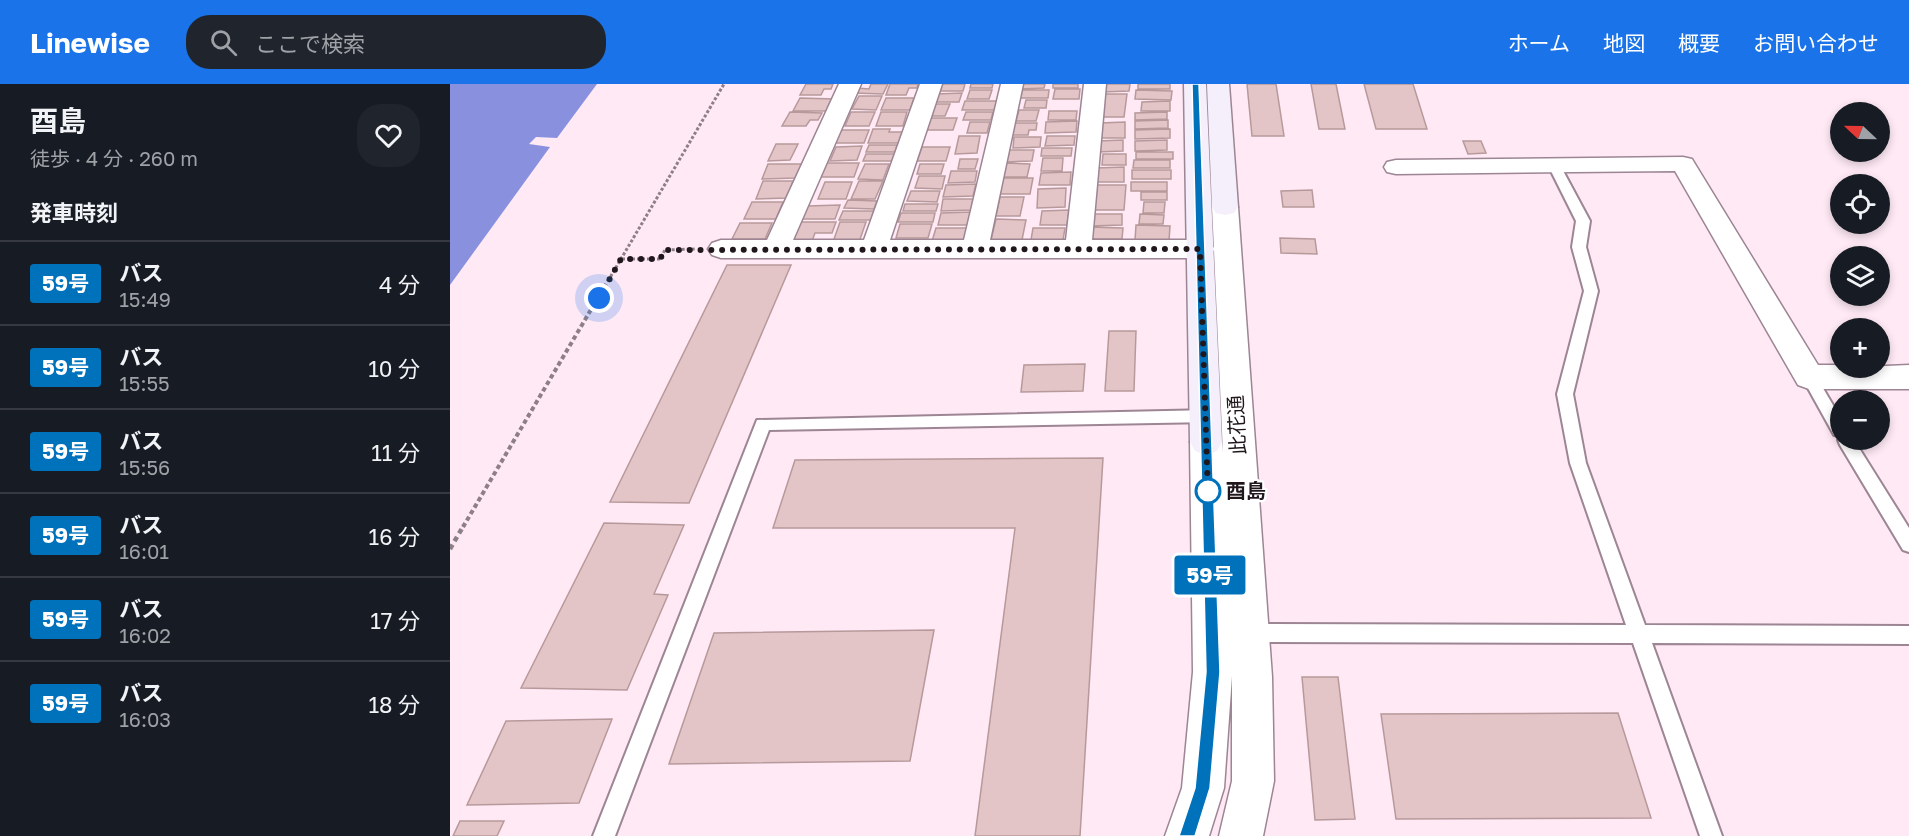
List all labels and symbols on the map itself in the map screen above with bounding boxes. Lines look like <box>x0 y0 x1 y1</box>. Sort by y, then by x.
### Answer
north arrow <box>1830 102 1890 162</box>
your location <box>584 283 614 313</box>
street label: 此花通 <box>1222 394 1250 456</box>
marker: 酉島 <box>1195 478 1221 504</box>
place label: 酉島 <box>1226 478 1266 502</box>
line badge: 59号 <box>1176 556 1245 594</box>

